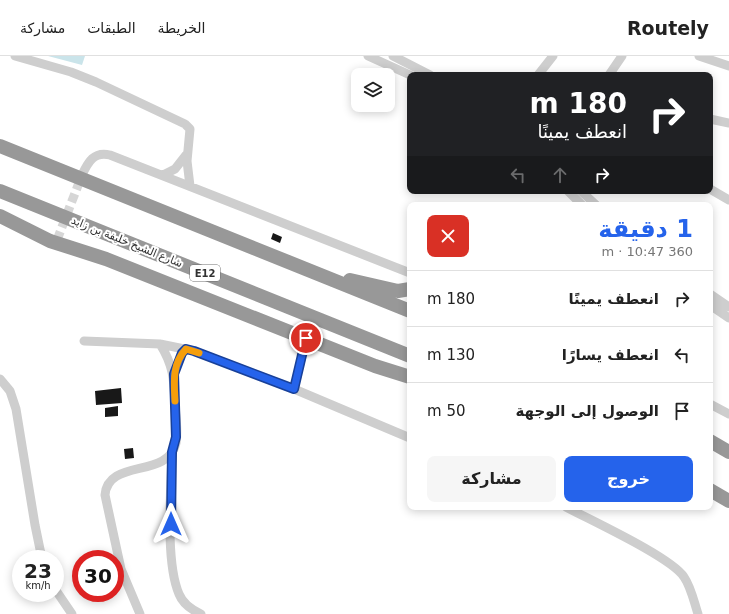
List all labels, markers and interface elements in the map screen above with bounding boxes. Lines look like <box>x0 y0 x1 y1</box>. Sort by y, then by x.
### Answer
text: Routely <box>627 17 709 39</box>
text: مشاركة <box>20 20 65 36</box>
text: الطبقات <box>87 20 136 36</box>
text: الخريطة <box>158 20 205 36</box>
map controls <box>351 68 395 112</box>
button: layers <box>351 68 395 112</box>
text: 180 m <box>530 87 627 120</box>
icon: right <box>641 88 693 140</box>
text: انعطف يمينًا <box>537 121 627 142</box>
icon: left <box>507 164 529 186</box>
icon: ahead <box>549 164 571 186</box>
icon: right <box>591 164 613 186</box>
street label: شارع الشيخ خليفة بن زايد <box>69 214 185 270</box>
button: close <box>427 215 469 257</box>
text: 1 دقيقة <box>598 215 693 243</box>
text: 360 m · 10:47 <box>602 244 693 259</box>
road number: E12 <box>190 265 220 281</box>
icon: right <box>671 288 693 310</box>
text: 180 m <box>427 290 475 308</box>
text: انعطف يمينًا <box>568 290 659 308</box>
pin <box>289 321 323 355</box>
icon: arrive <box>295 327 317 349</box>
icon: left <box>671 344 693 366</box>
text: 130 m <box>427 346 475 364</box>
text: انعطف يسارًا <box>562 346 659 364</box>
icon: arrive <box>671 400 693 422</box>
text: 50 m <box>427 402 466 420</box>
text: الوصول إلى الوجهة <box>516 402 659 420</box>
button: مشاركة <box>427 456 556 502</box>
button: خروج <box>564 456 693 502</box>
position arrow <box>150 503 192 545</box>
speed limit sign: 30 <box>72 550 124 602</box>
text: 23 <box>24 559 52 583</box>
text: km/h <box>25 580 51 591</box>

